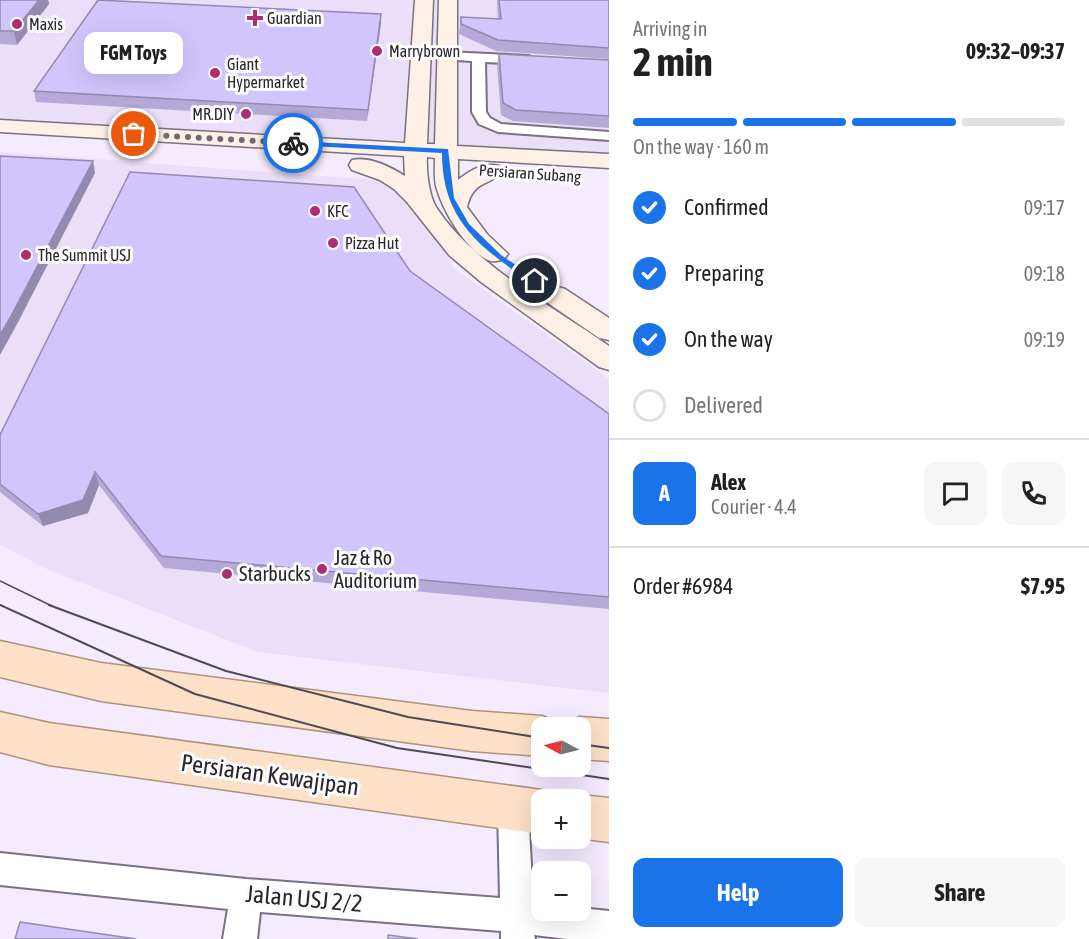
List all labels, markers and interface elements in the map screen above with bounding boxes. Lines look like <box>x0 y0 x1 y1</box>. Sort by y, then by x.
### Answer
place label: Guardian <box>267 9 322 27</box>
marker: Guardian <box>248 11 262 25</box>
place label: Maxis <box>29 15 63 33</box>
marker: Maxis <box>10 17 24 31</box>
text: Arriving in <box>633 17 707 40</box>
callout: FGM Toys <box>84 32 184 74</box>
text: 09:32–09:37 <box>966 38 1065 64</box>
text: 2 min <box>633 40 713 84</box>
text: FGM Toys <box>100 41 167 64</box>
place label: Marrybrown <box>389 42 460 61</box>
marker: Marrybrown <box>370 44 384 58</box>
place label: Giant Hypermarket <box>227 55 305 92</box>
marker: Giant Hypermarket <box>208 66 222 80</box>
place label: MR.DIY <box>192 105 235 123</box>
marker: MR.DIY <box>239 107 253 121</box>
pin <box>108 108 159 159</box>
courier <box>263 113 323 173</box>
icon: bag <box>117 117 150 150</box>
icon: bike <box>277 127 310 160</box>
text: On the way · 160 m <box>633 135 769 158</box>
street label: Persiaran Subang <box>478 160 582 187</box>
icon: check <box>633 191 666 224</box>
text: Confirmed <box>684 194 769 220</box>
text: 09:17 <box>1024 196 1065 219</box>
place label: KFC <box>327 202 349 220</box>
marker: KFC <box>308 204 322 218</box>
place label: Pizza Hut <box>345 234 399 252</box>
marker: Pizza Hut <box>326 236 340 250</box>
place label: The Summit USJ <box>38 246 131 264</box>
marker: The Summit USJ <box>19 248 33 262</box>
pin <box>509 255 560 306</box>
icon: check <box>633 257 666 290</box>
text: Preparing <box>684 260 764 286</box>
text: 09:18 <box>1024 262 1065 285</box>
icon: home <box>518 264 551 297</box>
icon: check <box>633 323 666 356</box>
text: On the way <box>684 326 773 352</box>
text: 09:19 <box>1024 328 1065 351</box>
text: Delivered <box>684 392 763 418</box>
button: chat <box>924 462 987 525</box>
button: phone <box>1002 462 1065 525</box>
text: Alex <box>711 469 746 495</box>
text: A <box>659 480 670 506</box>
text: Courier · 4.4 <box>711 495 797 518</box>
place label: Jaz & Ro Auditorium <box>334 546 417 592</box>
place label: Starbucks <box>239 562 311 585</box>
marker: Jaz & Ro Auditorium <box>315 562 329 576</box>
marker: Starbucks <box>220 567 234 581</box>
text: Order #6984 <box>633 573 733 599</box>
text: $7.95 <box>1021 573 1065 599</box>
north arrow <box>531 717 591 777</box>
map controls <box>531 717 591 921</box>
street label: Persiaran Kewajipan <box>179 749 361 800</box>
button: + <box>531 789 591 849</box>
button: Help <box>633 858 843 927</box>
button: Share <box>855 858 1065 927</box>
button: − <box>531 861 591 921</box>
street label: Jalan USJ 2/2 <box>245 880 364 917</box>

